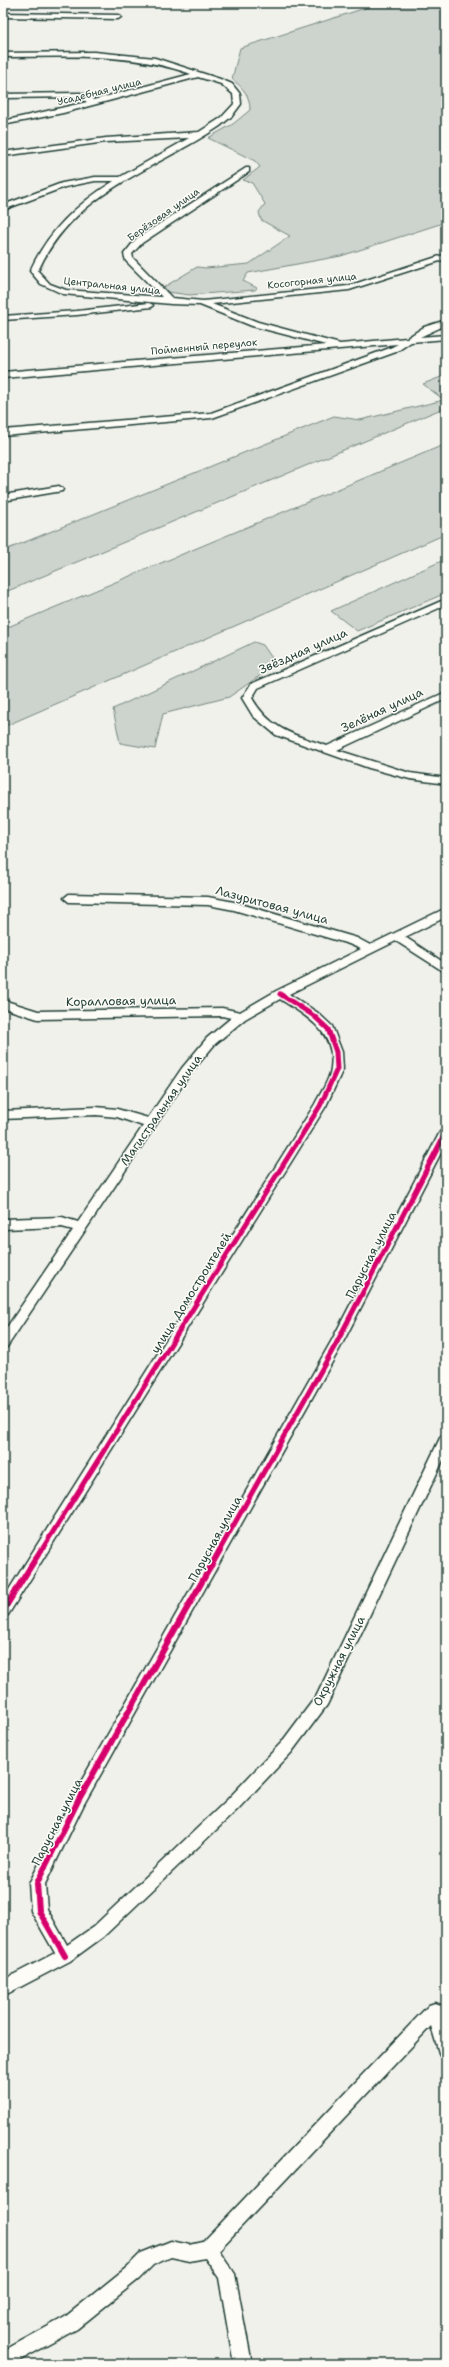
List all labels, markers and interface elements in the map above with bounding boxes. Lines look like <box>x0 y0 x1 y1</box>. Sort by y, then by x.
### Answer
street label: Усадебная улица <box>56 75 143 108</box>
street label: Берёзовая улица <box>125 184 202 244</box>
street label: Косогорная улица <box>267 269 358 292</box>
street label: Центральная улица <box>63 274 162 297</box>
street label: Пойменный переулок <box>150 335 258 358</box>
street label: Звёздная улица <box>256 624 350 678</box>
street label: Зелёная улица <box>338 684 426 736</box>
street label: Лазуритовая улица <box>214 882 331 928</box>
street label: Коралловая улица <box>66 992 177 1010</box>
street label: Магистральная улица <box>117 1051 206 1169</box>
street label: Парусная улица <box>342 1208 400 1301</box>
street label: улица Домостроителей <box>147 1229 235 1356</box>
street label: Парусная улица <box>185 1493 246 1585</box>
street label: Окружная улица <box>309 1613 369 1709</box>
street label: Парусная улица <box>28 1775 86 1868</box>

